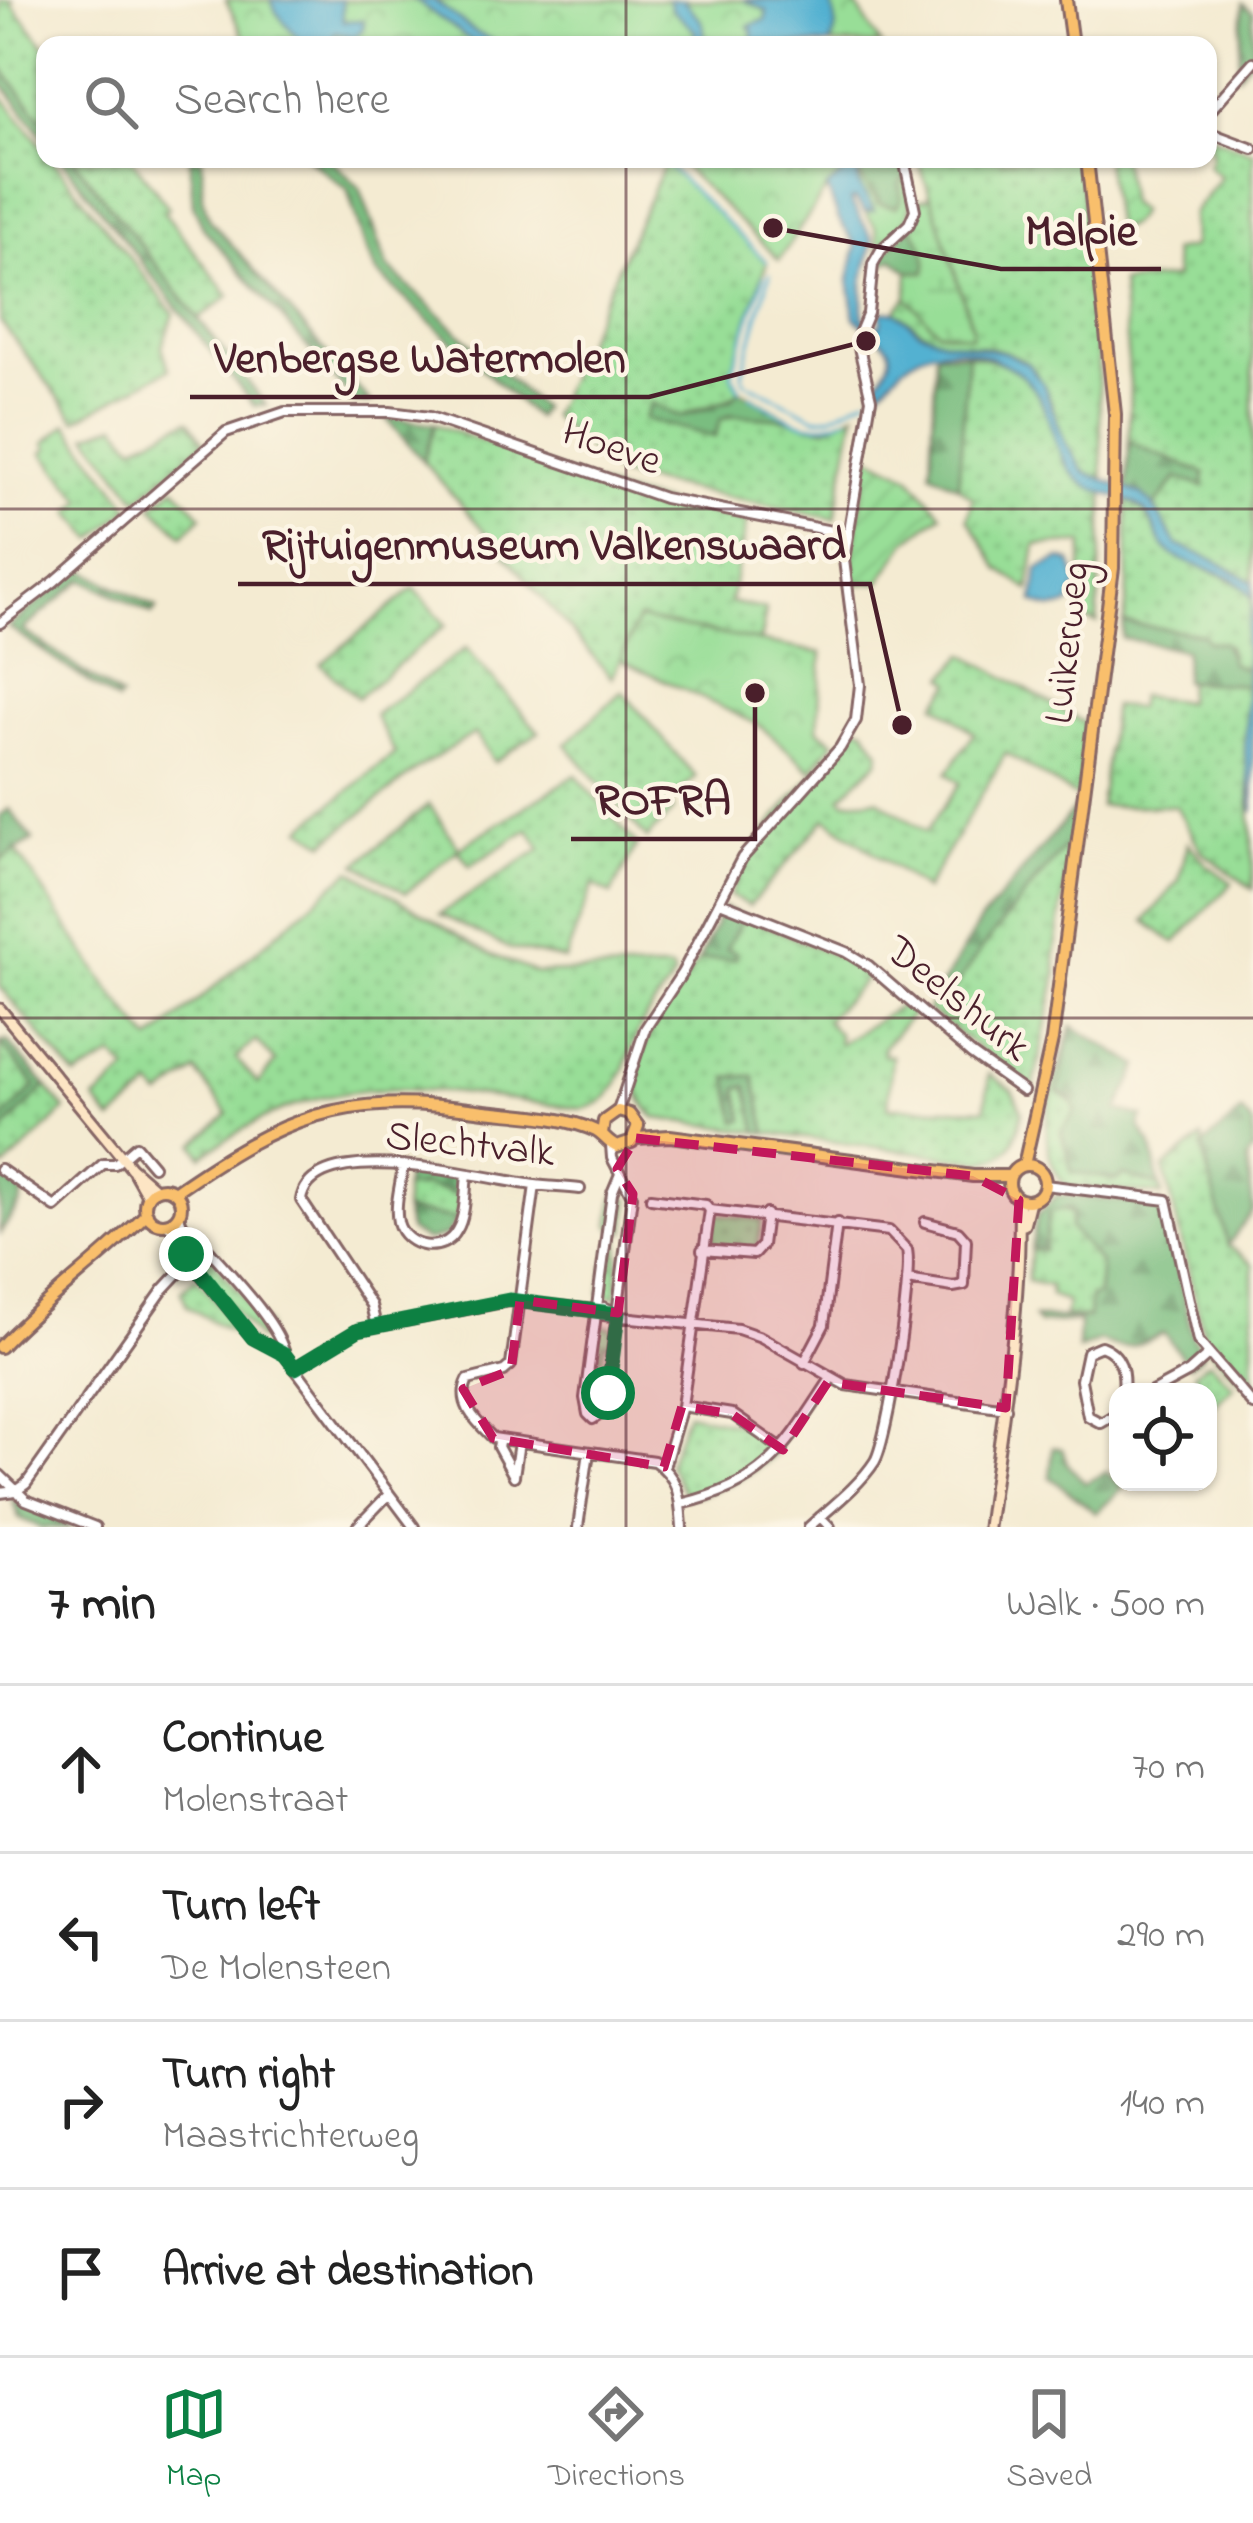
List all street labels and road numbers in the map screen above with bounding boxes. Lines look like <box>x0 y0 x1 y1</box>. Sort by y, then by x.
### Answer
street label: Hoeve <box>553 403 669 493</box>
street label: Luikerweg <box>1030 559 1108 727</box>
street label: Deelshurk <box>870 921 1044 1078</box>
street label: Slechtvalk <box>382 1107 558 1185</box>

